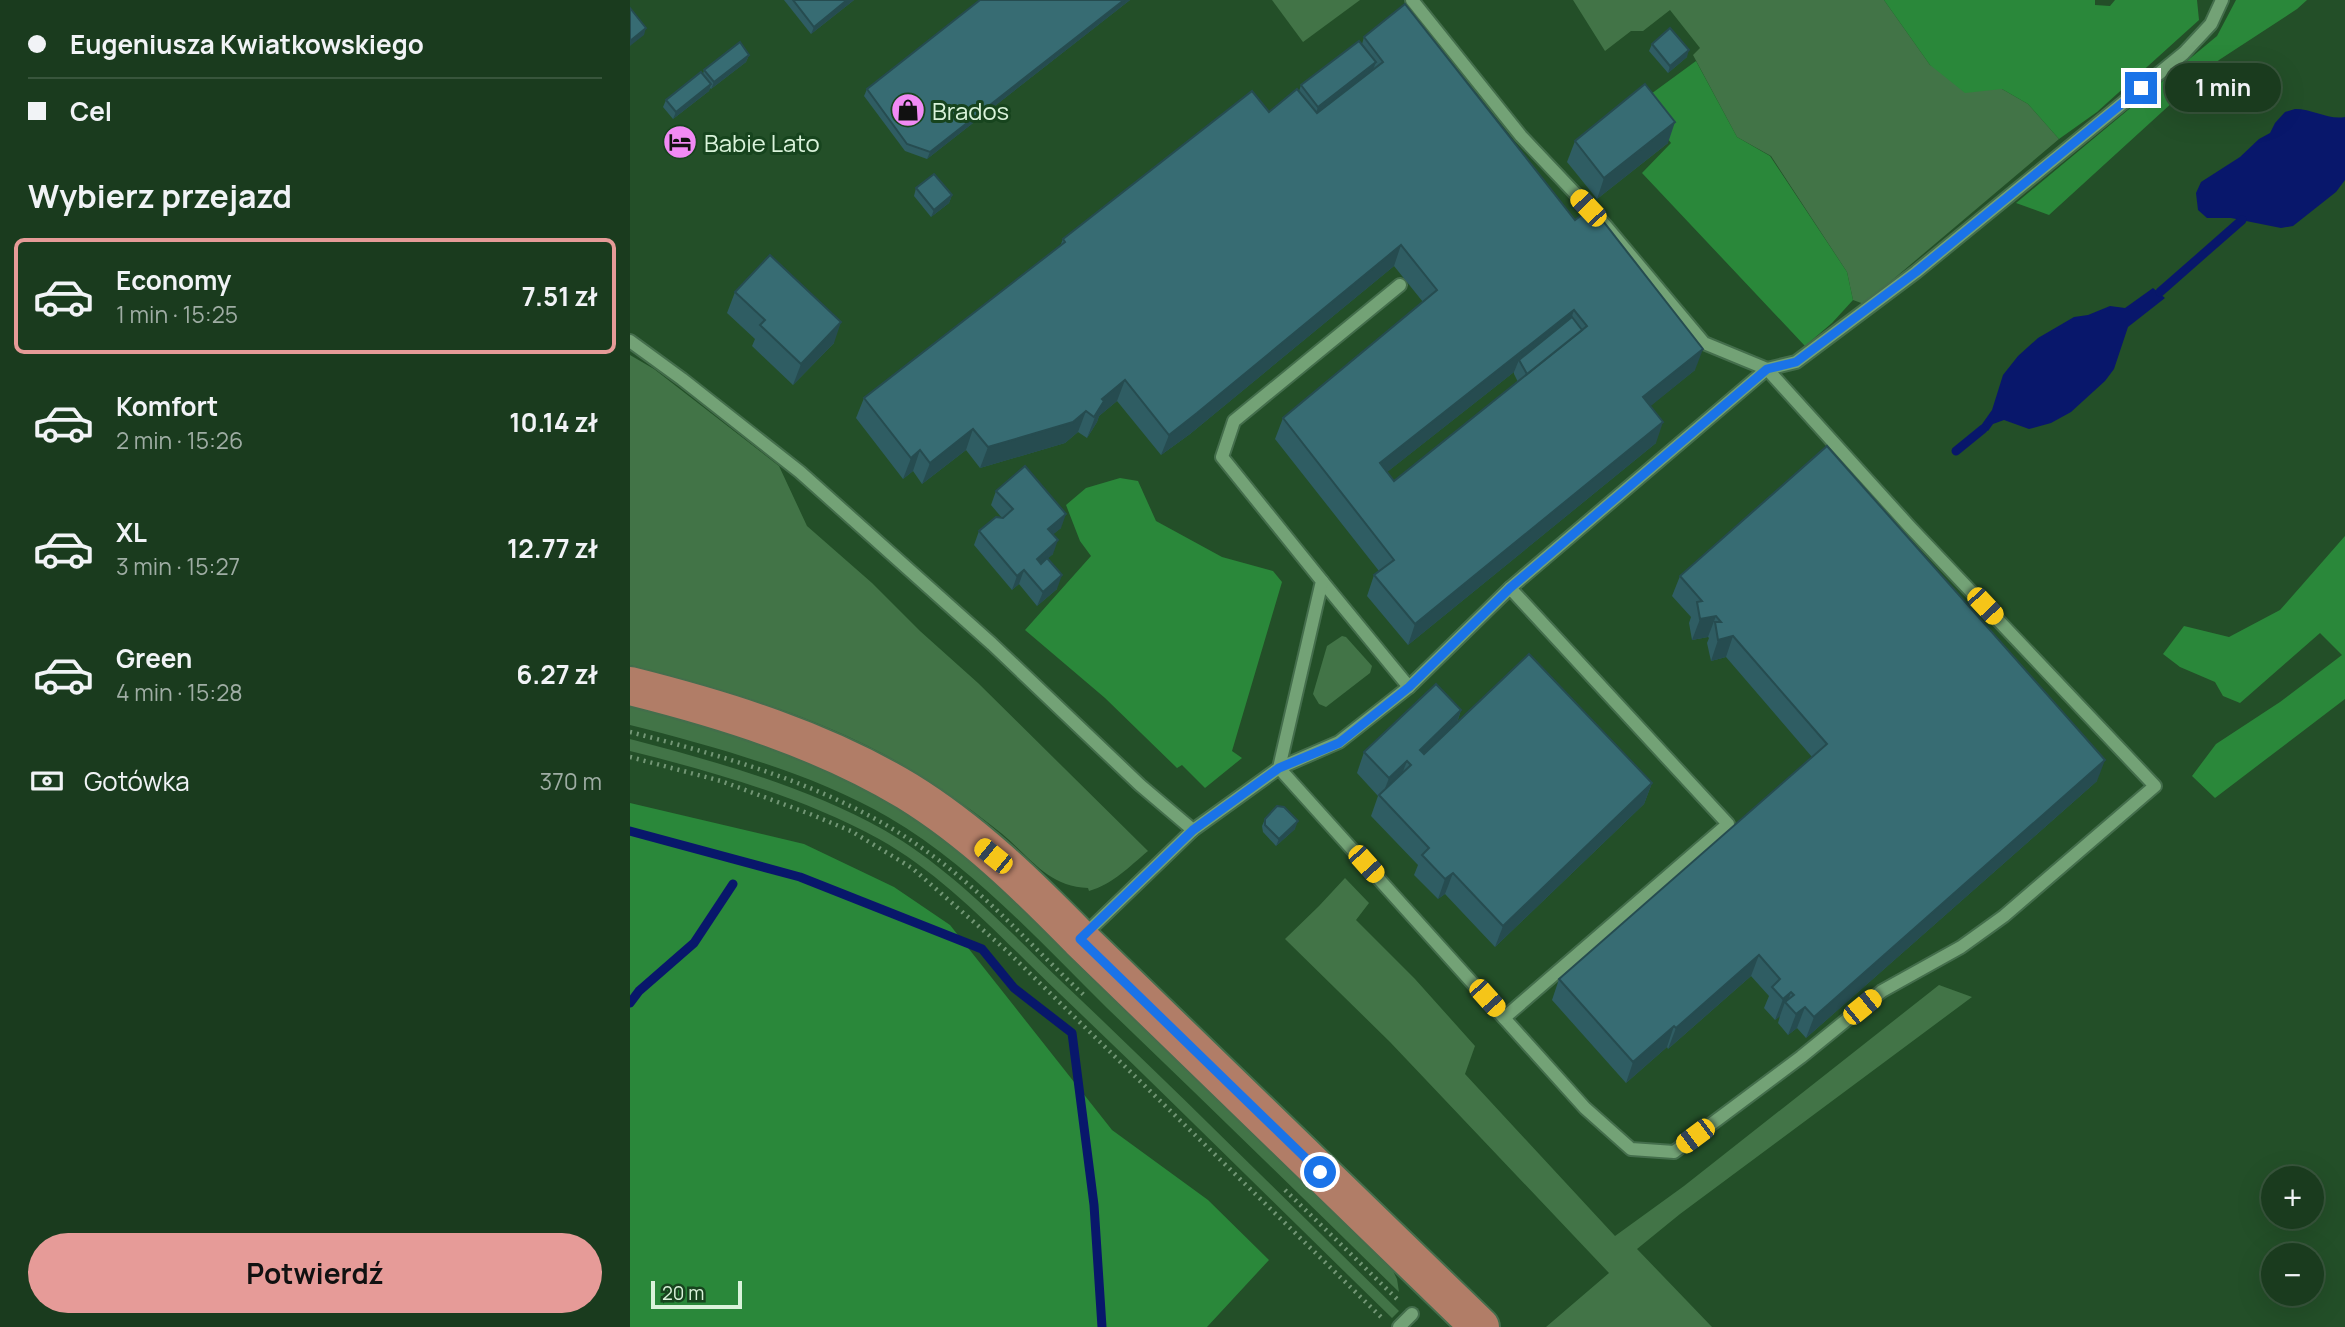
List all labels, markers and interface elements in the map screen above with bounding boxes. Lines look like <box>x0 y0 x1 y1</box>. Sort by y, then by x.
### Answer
text: Eugeniusza Kwiatkowskiego <box>70 26 424 62</box>
callout: 1 min <box>2166 64 2281 112</box>
text: 1 min <box>2195 71 2251 103</box>
route end <box>2125 72 2157 104</box>
shop icon: Brados <box>889 91 927 129</box>
text: Cel <box>70 93 112 129</box>
place label: Brados <box>932 94 1009 127</box>
hotel icon: Babie Lato <box>661 123 699 161</box>
place label: Babie Lato <box>704 126 820 159</box>
text: Wybierz przejazd <box>28 174 292 218</box>
car <box>1566 185 1611 231</box>
text: Economy <box>116 262 231 298</box>
icon: car <box>32 265 95 328</box>
text: 7.51 zł <box>522 278 598 314</box>
text: 1 min · 15:25 <box>116 298 238 330</box>
text: Komfort <box>116 388 218 424</box>
icon: car <box>32 391 95 454</box>
text: 10.14 zł <box>509 404 598 440</box>
text: 2 min · 15:26 <box>116 424 243 456</box>
text: XL <box>116 514 147 550</box>
icon: car <box>32 517 95 580</box>
text: 12.77 zł <box>507 530 598 566</box>
text: 3 min · 15:27 <box>116 550 240 582</box>
car <box>1963 583 2008 629</box>
text: Green <box>116 640 192 676</box>
icon: car <box>32 643 95 706</box>
text: 6.27 zł <box>516 656 598 692</box>
text: 4 min · 15:28 <box>116 676 243 708</box>
icon: cash <box>28 762 66 800</box>
text: Gotówka <box>84 763 190 799</box>
text: 370 m <box>540 765 602 797</box>
car <box>971 835 1016 877</box>
car <box>1345 841 1388 887</box>
car <box>1466 975 1509 1021</box>
car <box>1840 986 1885 1028</box>
car <box>1672 1115 1719 1157</box>
route start <box>1304 1156 1336 1188</box>
map controls <box>2261 1166 2324 1306</box>
button: + <box>2261 1166 2324 1229</box>
button: Potwierdź <box>28 1233 602 1313</box>
button: − <box>2261 1243 2324 1306</box>
scale bar <box>651 1278 742 1310</box>
text: 20 m <box>662 1280 704 1306</box>

